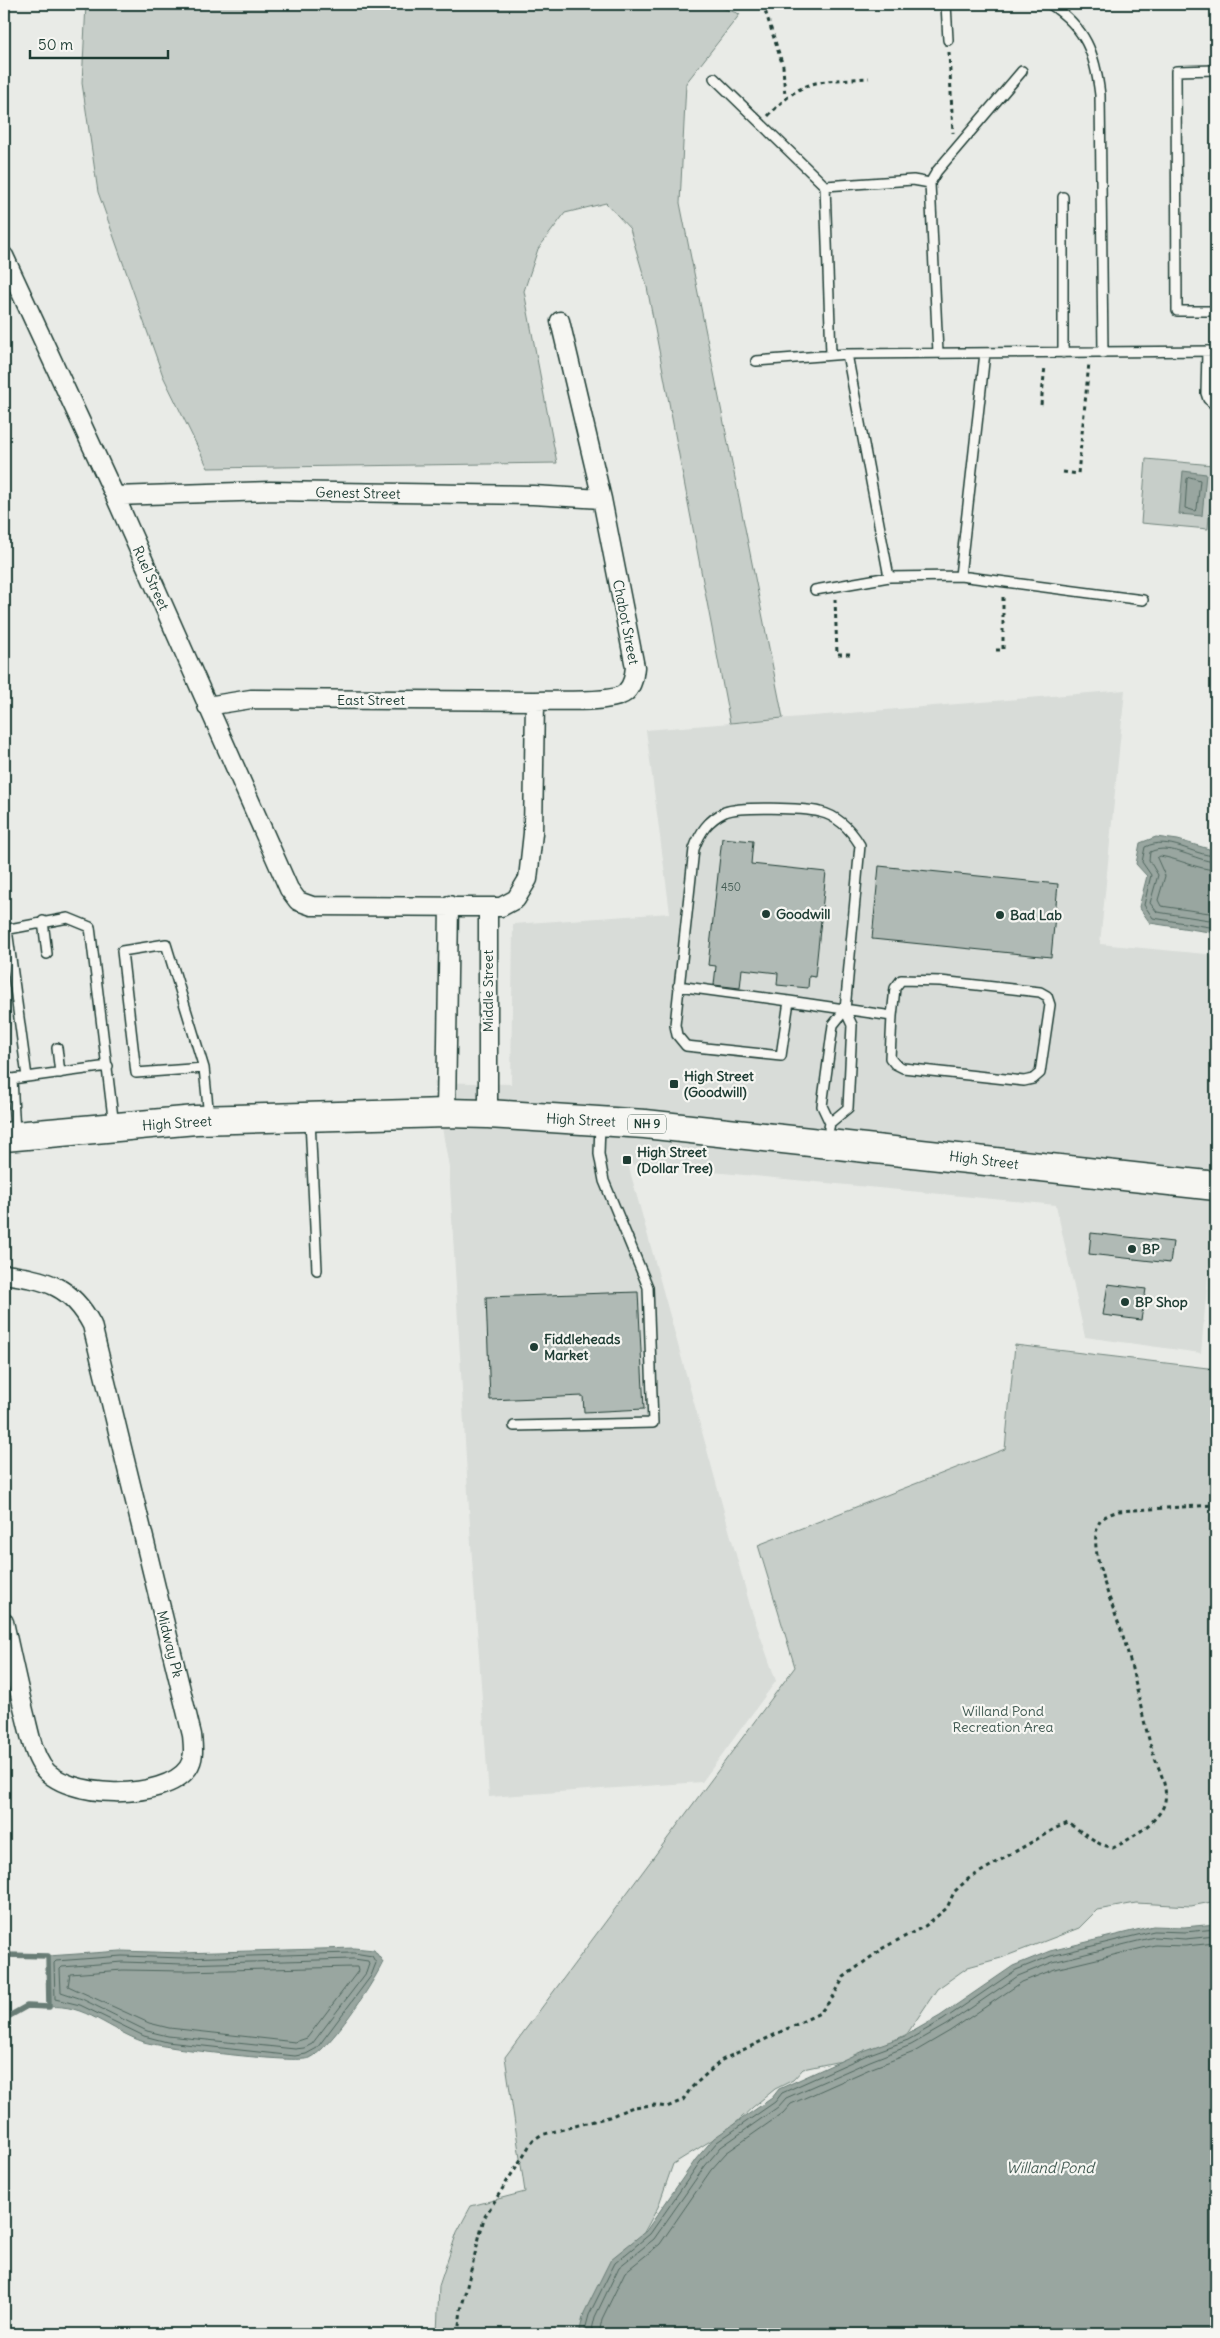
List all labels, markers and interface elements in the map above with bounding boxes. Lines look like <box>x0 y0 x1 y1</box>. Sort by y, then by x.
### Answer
scale bar <box>30 28 168 60</box>
text: 50 m <box>38 35 73 54</box>
street label: Genest Street <box>315 483 401 503</box>
street label: Ruel Street <box>129 543 173 613</box>
street label: Chabot Street <box>609 578 643 666</box>
street label: East Street <box>337 691 405 709</box>
house number: 450 <box>721 880 741 894</box>
place label: Goodwill <box>776 905 831 923</box>
place label: Bad Lab <box>1010 906 1062 924</box>
marker: Goodwill <box>760 908 772 920</box>
marker: Bad Lab <box>994 909 1006 921</box>
street label: Middle Street <box>479 950 497 1032</box>
place label: High Street (Goodwill) <box>684 1067 754 1101</box>
marker: High Street (Goodwill) <box>668 1078 680 1090</box>
street label: High Street <box>546 1109 617 1131</box>
street label: High Street <box>142 1112 213 1134</box>
road number: NH 9 <box>628 1114 666 1134</box>
place label: High Street (Dollar Tree) <box>637 1143 713 1177</box>
street label: High Street <box>948 1147 1020 1173</box>
marker: High Street (Dollar Tree) <box>621 1154 633 1166</box>
place label: BP <box>1142 1240 1160 1258</box>
marker: BP <box>1126 1243 1138 1255</box>
place label: BP Shop <box>1135 1293 1188 1311</box>
marker: BP Shop <box>1119 1296 1131 1308</box>
place label: Fiddleheads Market <box>544 1330 621 1364</box>
marker: Fiddleheads Market <box>528 1341 540 1353</box>
street label: Midway Pk <box>153 1609 187 1679</box>
park label: Willand Pond Recreation Area <box>952 1702 1054 1736</box>
water label: Willand Pond <box>1006 2158 1096 2177</box>

